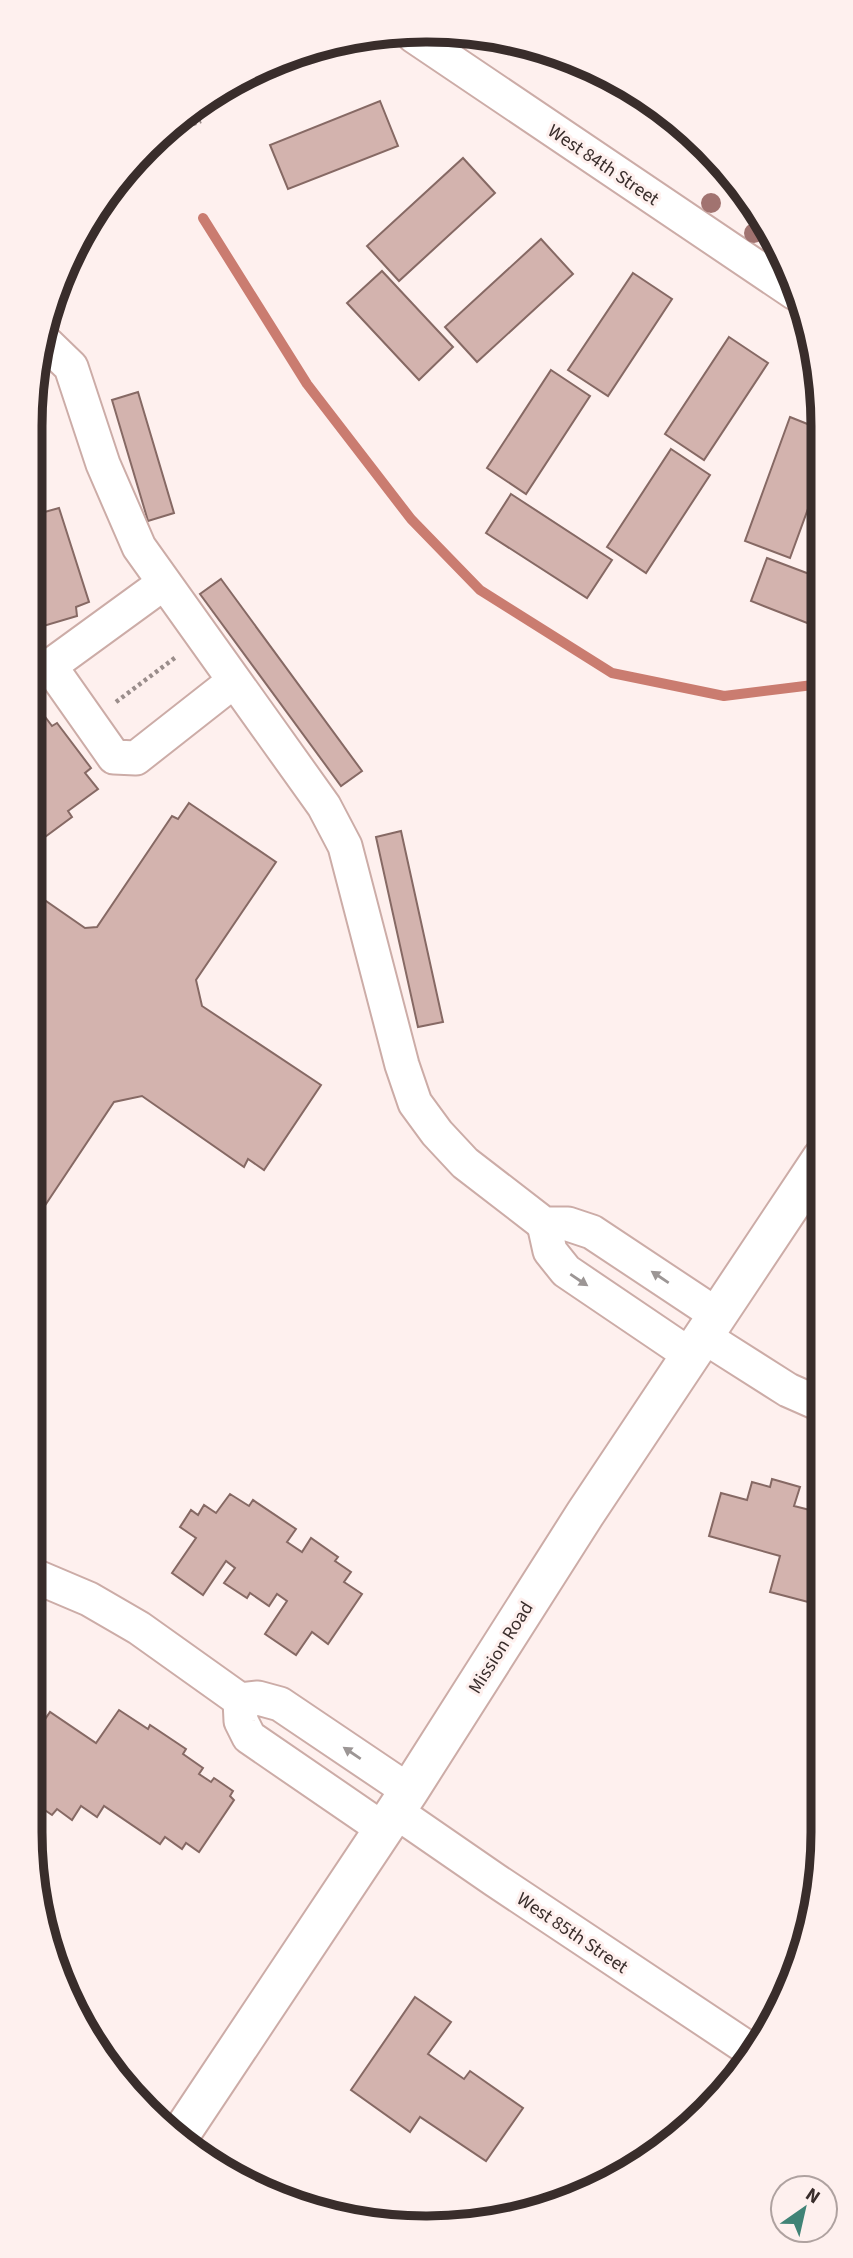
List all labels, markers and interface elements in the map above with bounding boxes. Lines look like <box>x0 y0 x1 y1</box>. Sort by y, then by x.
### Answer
street label: West 84th Street <box>542 118 665 213</box>
one-way arrow <box>650 1271 670 1284</box>
one-way arrow <box>569 1273 588 1286</box>
street label: Mission Road <box>462 1596 540 1699</box>
one-way arrow <box>343 1746 361 1760</box>
street label: West 85th Street <box>511 1886 634 1981</box>
north arrow <box>769 2174 839 2244</box>
text: N <box>800 2181 825 2211</box>

